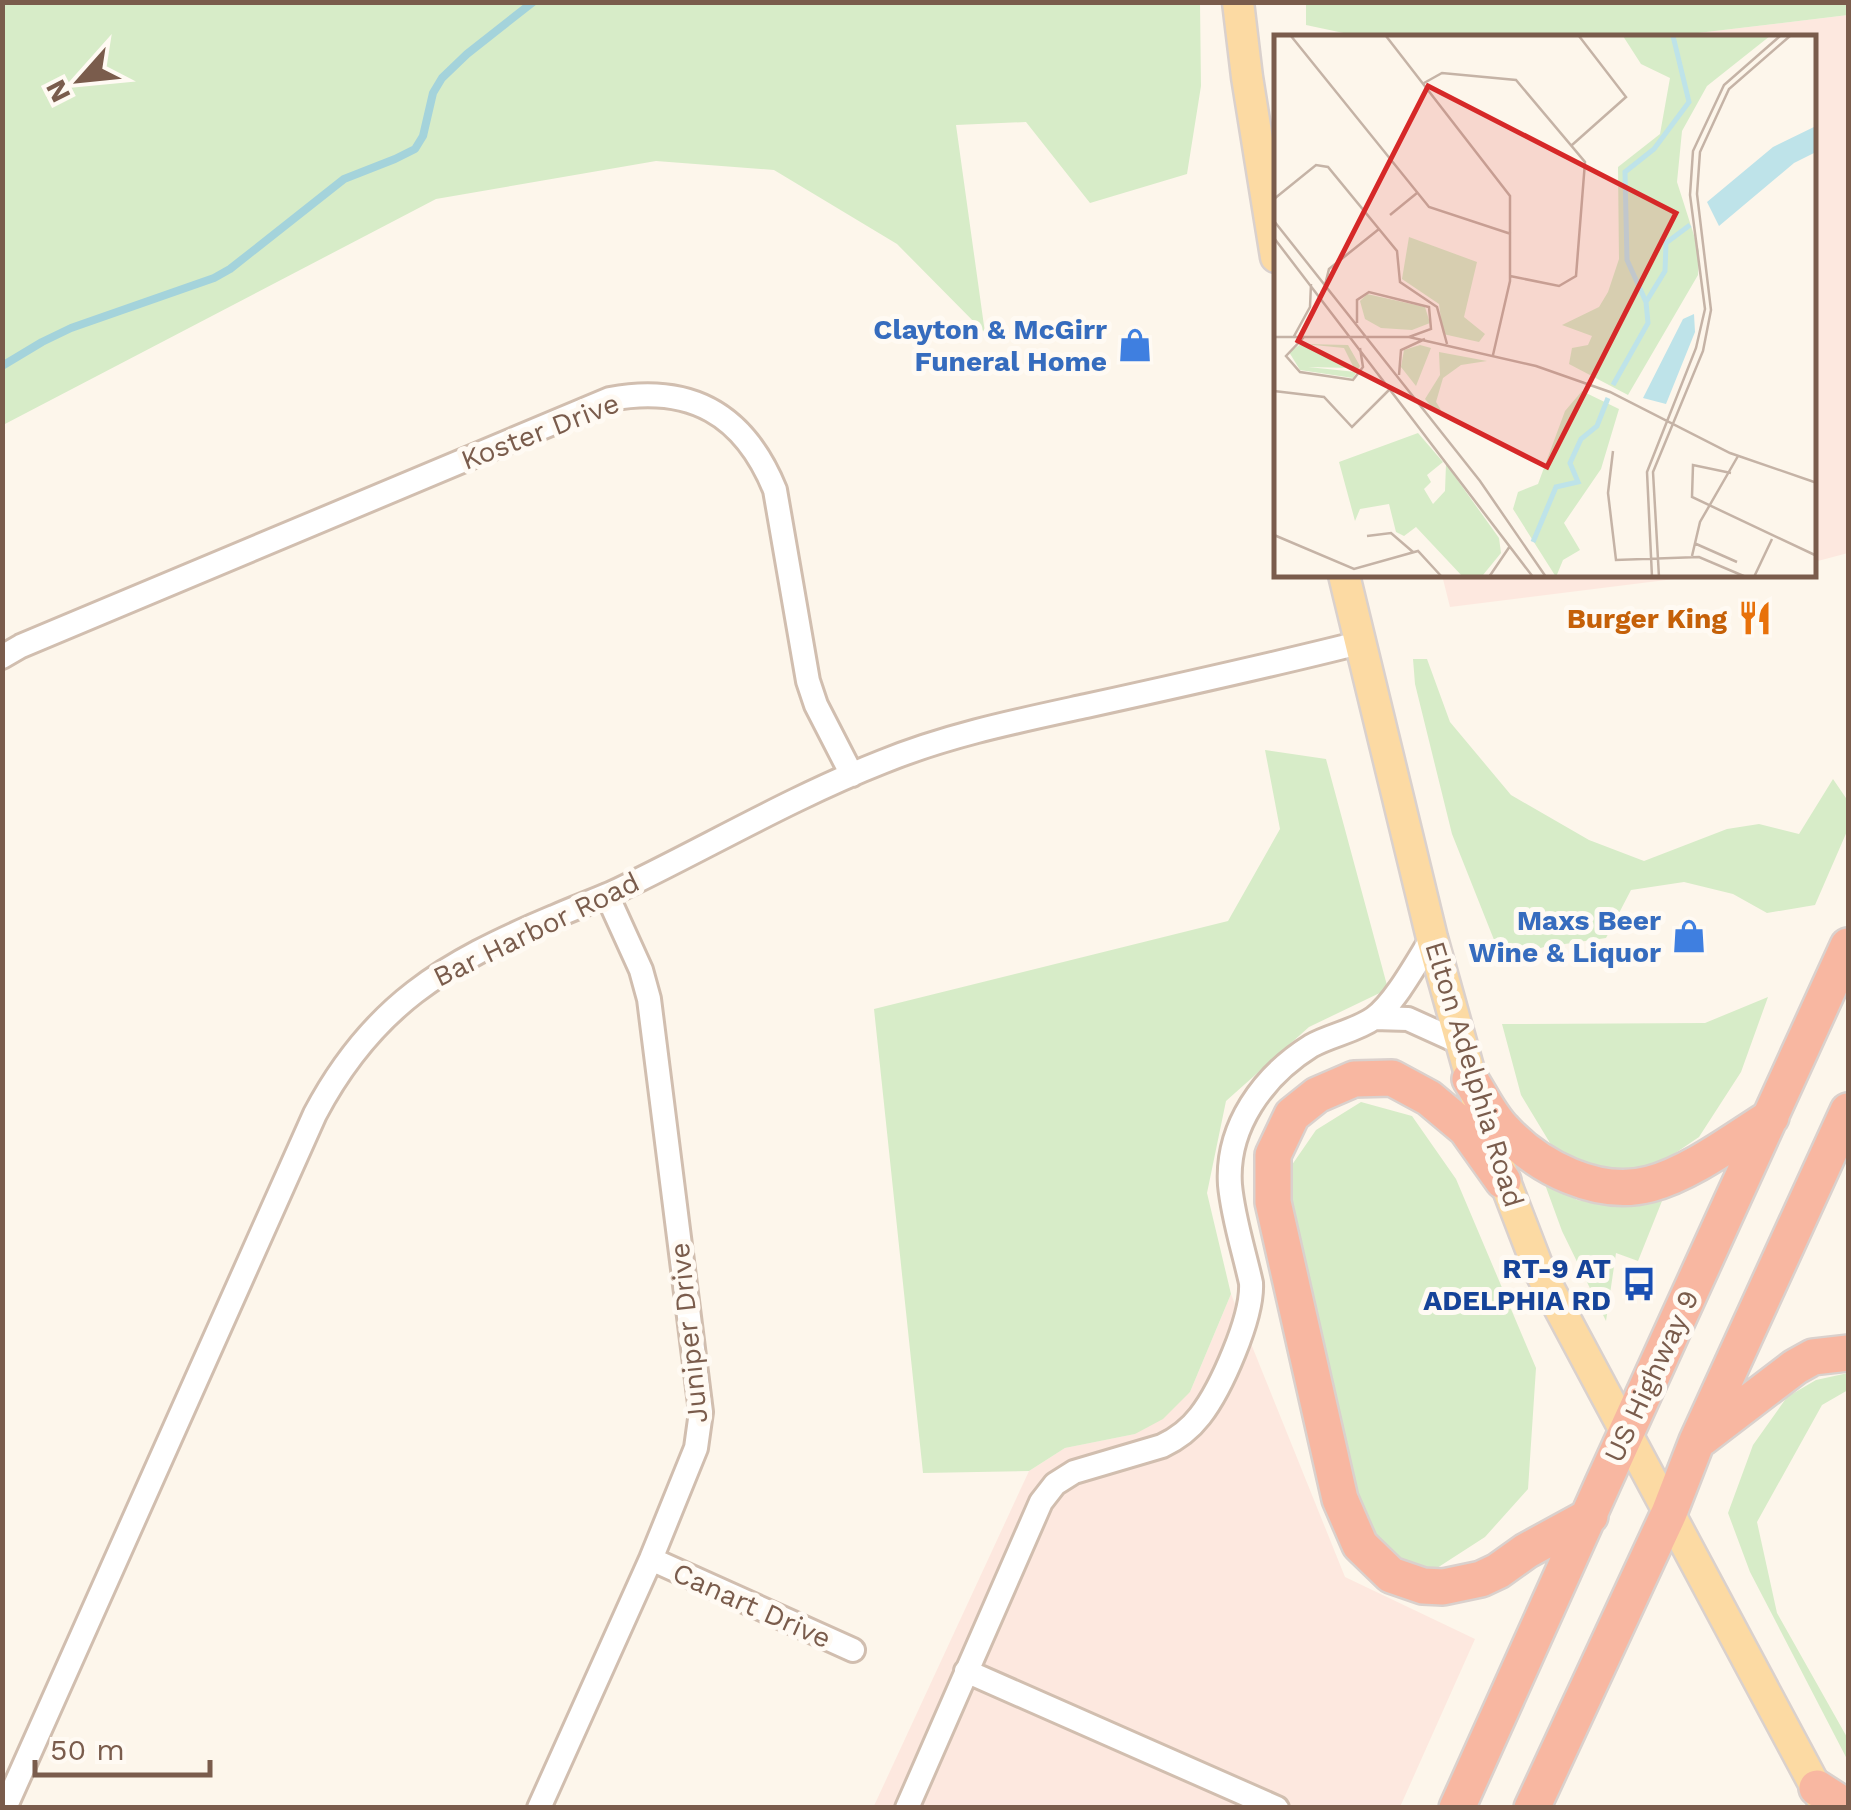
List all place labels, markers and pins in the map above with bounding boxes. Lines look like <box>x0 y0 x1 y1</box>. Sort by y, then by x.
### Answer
place label: Clayton & McGirr Funeral Home <box>873 313 1107 378</box>
shop icon: Clayton & McGirr Funeral Home <box>1116 326 1154 364</box>
restaurant icon: Burger King <box>1736 599 1774 637</box>
place label: Burger King <box>1567 602 1727 635</box>
place label: Maxs Beer Wine & Liquor <box>1469 904 1661 969</box>
shop icon: Maxs Beer Wine & Liquor <box>1670 917 1708 955</box>
place label: RT-9 AT ADELPHIA RD <box>1423 1252 1611 1317</box>
bus stop icon: RT-9 AT ADELPHIA RD <box>1620 1265 1658 1303</box>

